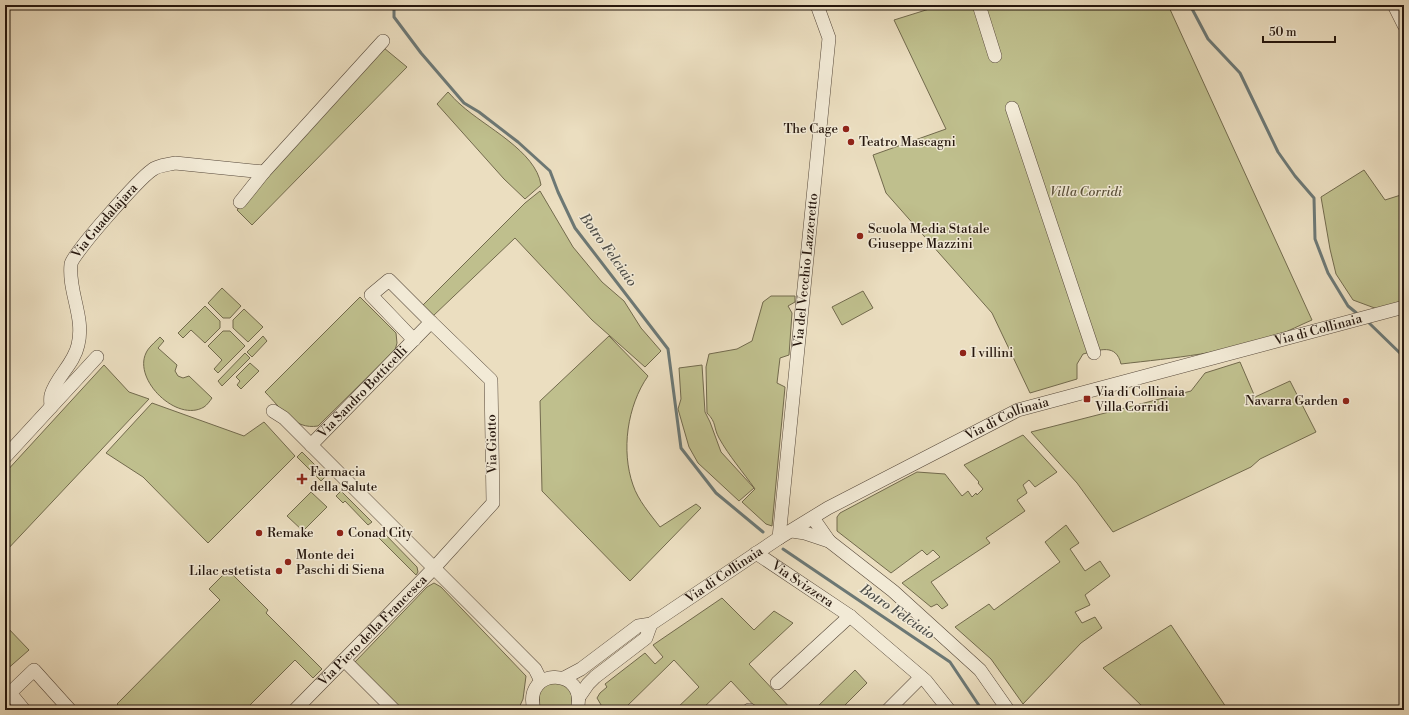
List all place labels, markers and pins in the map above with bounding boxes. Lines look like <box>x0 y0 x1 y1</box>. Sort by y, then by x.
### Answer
place label: The Cage <box>783 121 838 137</box>
marker: The Cage <box>841 124 851 134</box>
place label: Teatro Mascagni <box>859 134 956 150</box>
marker: Teatro Mascagni <box>846 137 856 147</box>
place label: Scuola Media Statale Giuseppe Mazzini <box>868 221 990 252</box>
marker: Scuola Media Statale Giuseppe Mazzini <box>855 231 865 241</box>
place label: I villini <box>971 345 1013 361</box>
marker: I villini <box>958 348 968 358</box>
place label: Via di Collinaia Villa Corridi <box>1094 384 1185 415</box>
place label: Navarra Garden <box>1245 393 1338 409</box>
marker: Via di Collinaia Villa Corridi <box>1082 394 1092 404</box>
marker: Navarra Garden <box>1341 396 1351 406</box>
place label: Farmacia della Salute <box>310 464 378 495</box>
marker: Farmacia della Salute <box>297 474 307 484</box>
place label: Remake <box>267 525 314 541</box>
place label: Conad City <box>348 525 413 541</box>
marker: Remake <box>254 528 264 538</box>
marker: Conad City <box>335 528 345 538</box>
place label: Monte dei Paschi di Siena <box>296 547 385 578</box>
marker: Monte dei Paschi di Siena <box>283 557 293 567</box>
place label: Lilac estetista <box>189 563 271 579</box>
marker: Lilac estetista <box>274 566 284 576</box>

